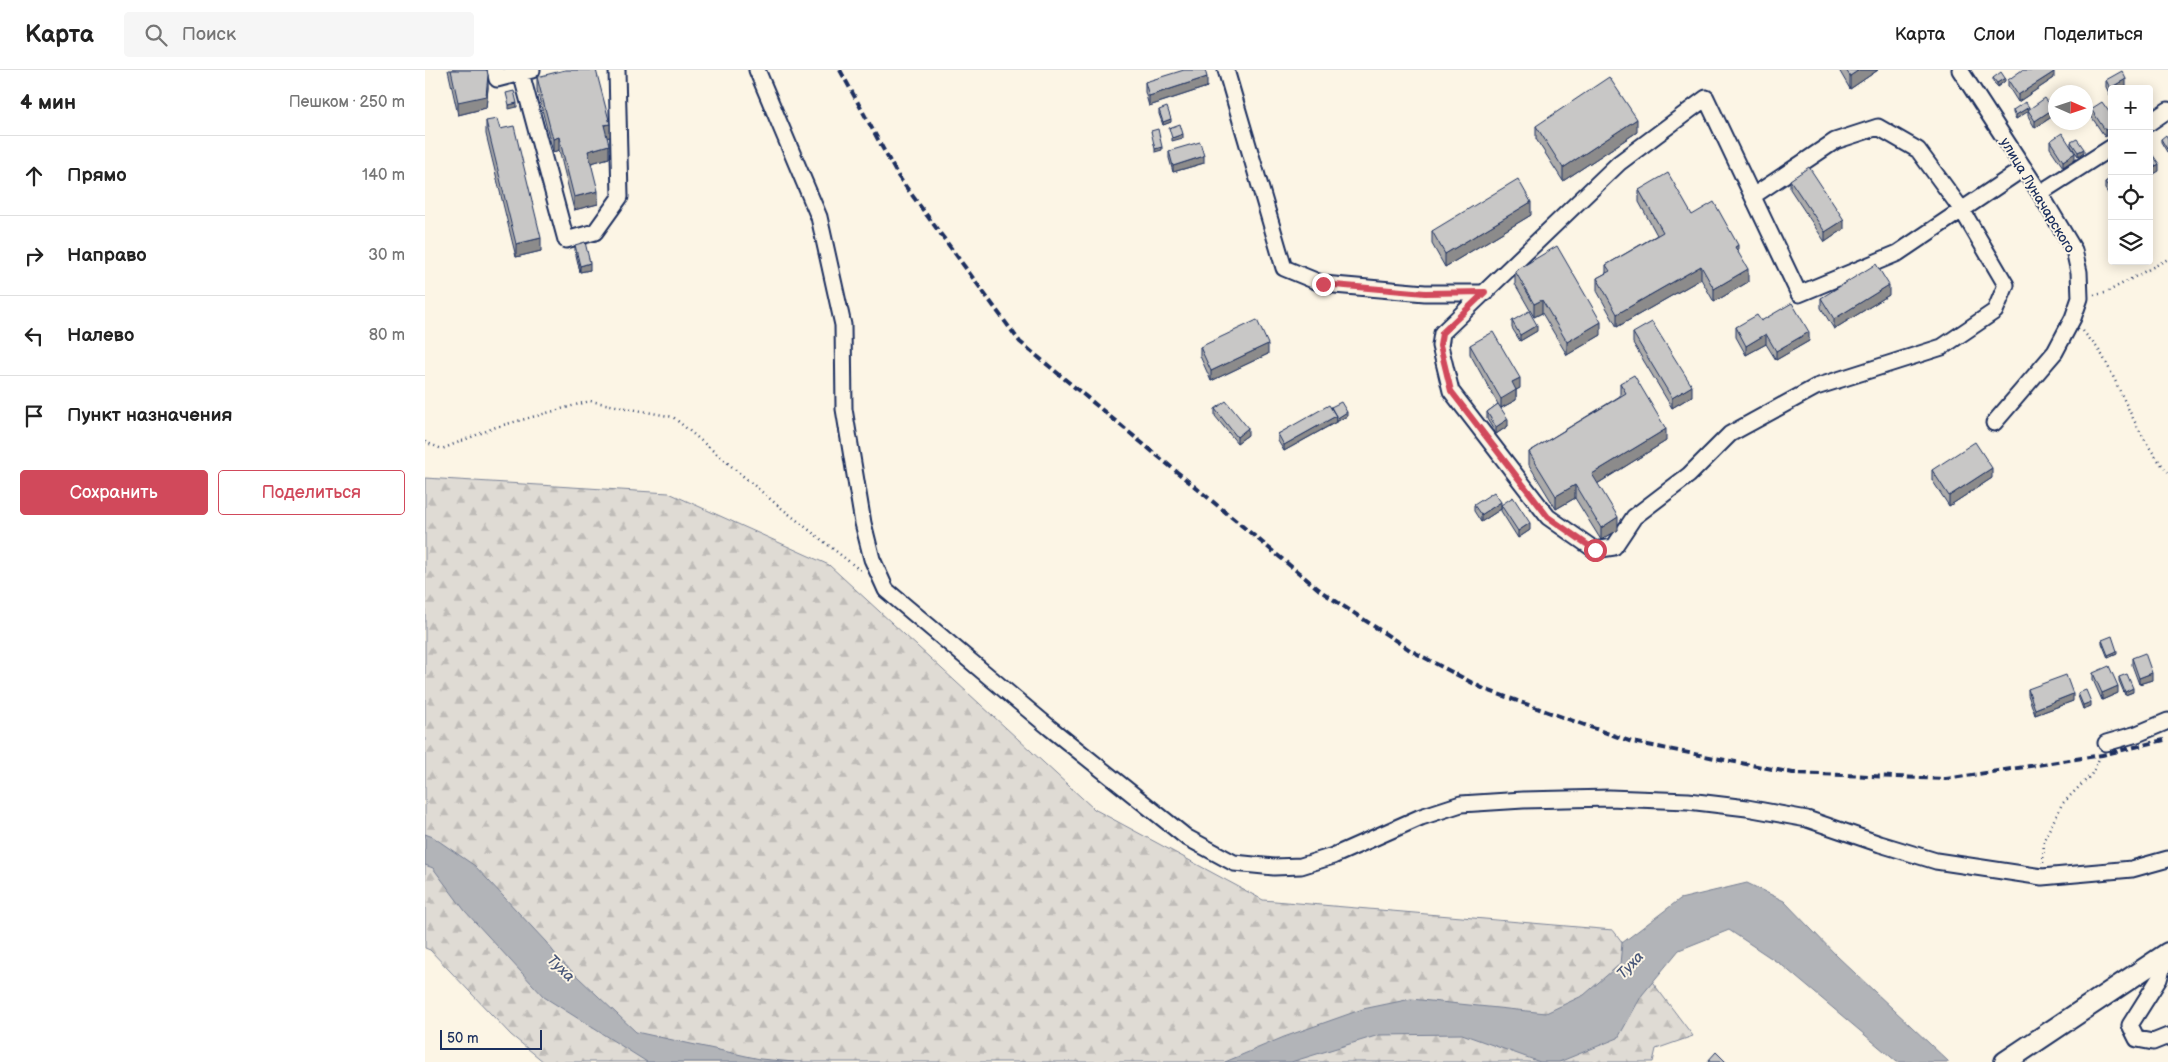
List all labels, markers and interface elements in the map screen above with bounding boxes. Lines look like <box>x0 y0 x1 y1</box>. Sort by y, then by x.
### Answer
search box <box>124 12 474 57</box>
text: Карта <box>25 20 94 49</box>
icon: search <box>142 21 170 49</box>
text: Поиск <box>182 23 236 46</box>
text: Карта <box>1895 24 1945 45</box>
text: Слои <box>1973 24 2015 45</box>
text: Поделиться <box>2043 24 2143 45</box>
north arrow <box>2048 85 2093 130</box>
map controls <box>2108 85 2153 265</box>
button: + <box>2108 85 2153 130</box>
text: 4 мин <box>20 90 76 115</box>
text: Пешком · 250 m <box>289 93 405 112</box>
button: − <box>2108 130 2153 175</box>
street label: улица Луначарского <box>1996 135 2079 256</box>
icon: ahead <box>20 162 48 190</box>
text: Прямо <box>67 164 127 187</box>
text: 140 m <box>362 166 405 185</box>
button: locate <box>2108 175 2153 220</box>
button: layers <box>2108 220 2153 265</box>
icon: right <box>20 242 48 270</box>
text: Направо <box>67 244 147 267</box>
text: 30 m <box>368 246 405 265</box>
route end <box>1312 273 1335 296</box>
icon: left <box>20 322 48 350</box>
text: Налево <box>67 324 134 347</box>
text: 80 m <box>369 326 405 345</box>
icon: arrive <box>20 402 48 430</box>
text: Пункт назначения <box>67 404 232 427</box>
button: Сохранить <box>20 470 208 515</box>
button: Поделиться <box>218 470 405 515</box>
route start <box>1584 539 1607 562</box>
water label: Туха <box>1613 947 1648 983</box>
water label: Туха <box>543 951 579 986</box>
scale bar <box>440 1027 543 1050</box>
text: 50 m <box>447 1030 479 1047</box>

